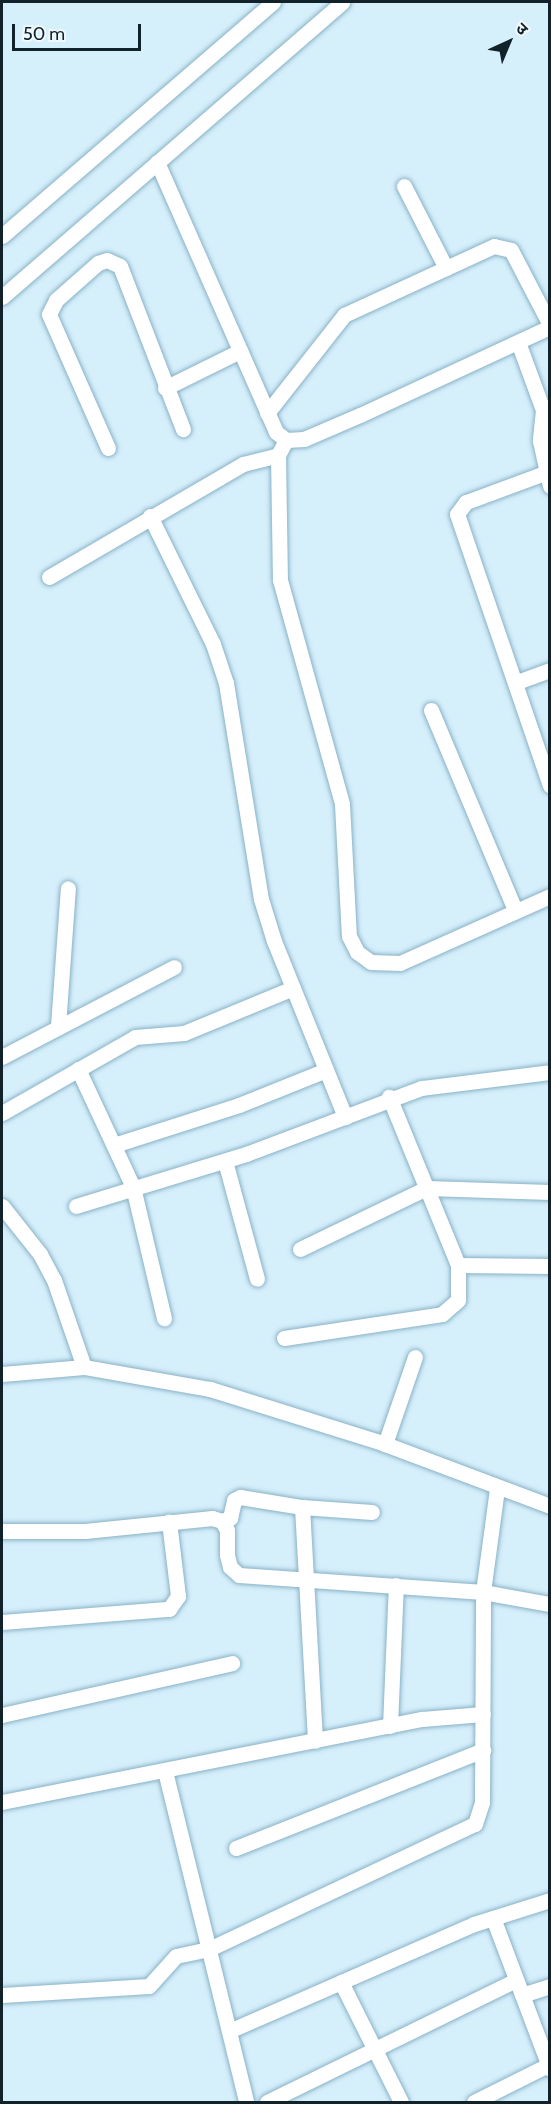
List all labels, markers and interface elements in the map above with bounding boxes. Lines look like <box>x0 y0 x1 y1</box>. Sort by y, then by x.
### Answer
scale bar <box>15 12 144 50</box>
north arrow <box>479 12 539 72</box>
text: उ <box>512 19 532 39</box>
text: 50 m <box>23 23 65 45</box>

